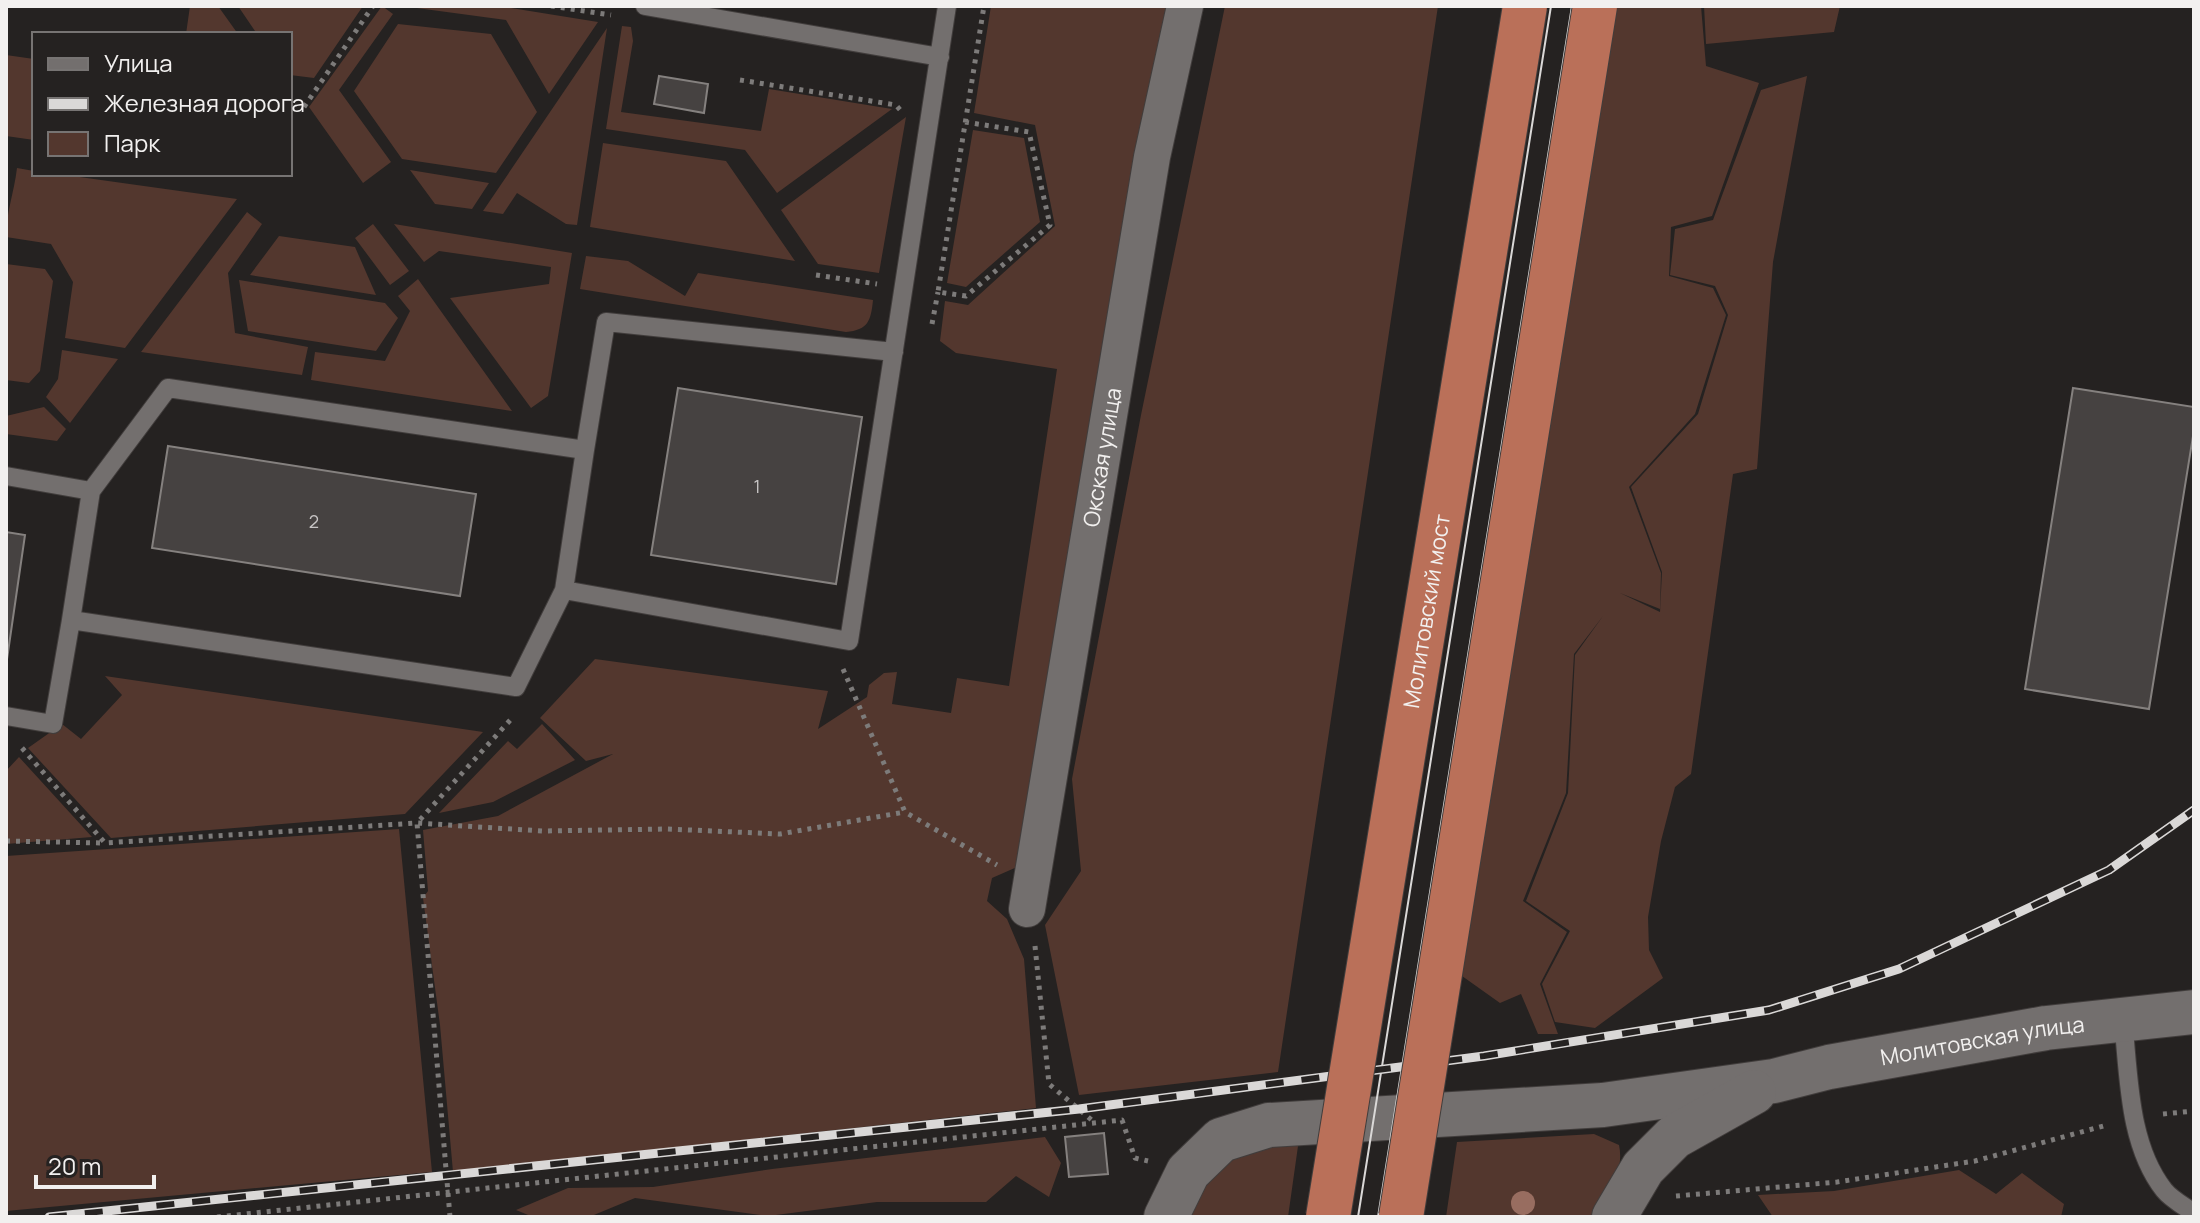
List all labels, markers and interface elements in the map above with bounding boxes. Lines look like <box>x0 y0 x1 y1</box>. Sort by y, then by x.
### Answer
legend <box>32 32 292 176</box>
text: Улица <box>104 46 173 79</box>
text: Железная дорога <box>104 86 305 119</box>
text: Парк <box>104 126 161 159</box>
street label: Окская улица <box>1076 385 1128 529</box>
house number: 1 <box>753 474 761 498</box>
house number: 2 <box>309 509 319 533</box>
street label: Молитовский мост <box>1396 512 1457 710</box>
street label: Молитовская улица <box>1878 1009 2086 1073</box>
scale bar <box>36 1139 154 1189</box>
text: 20 m <box>48 1149 101 1182</box>

